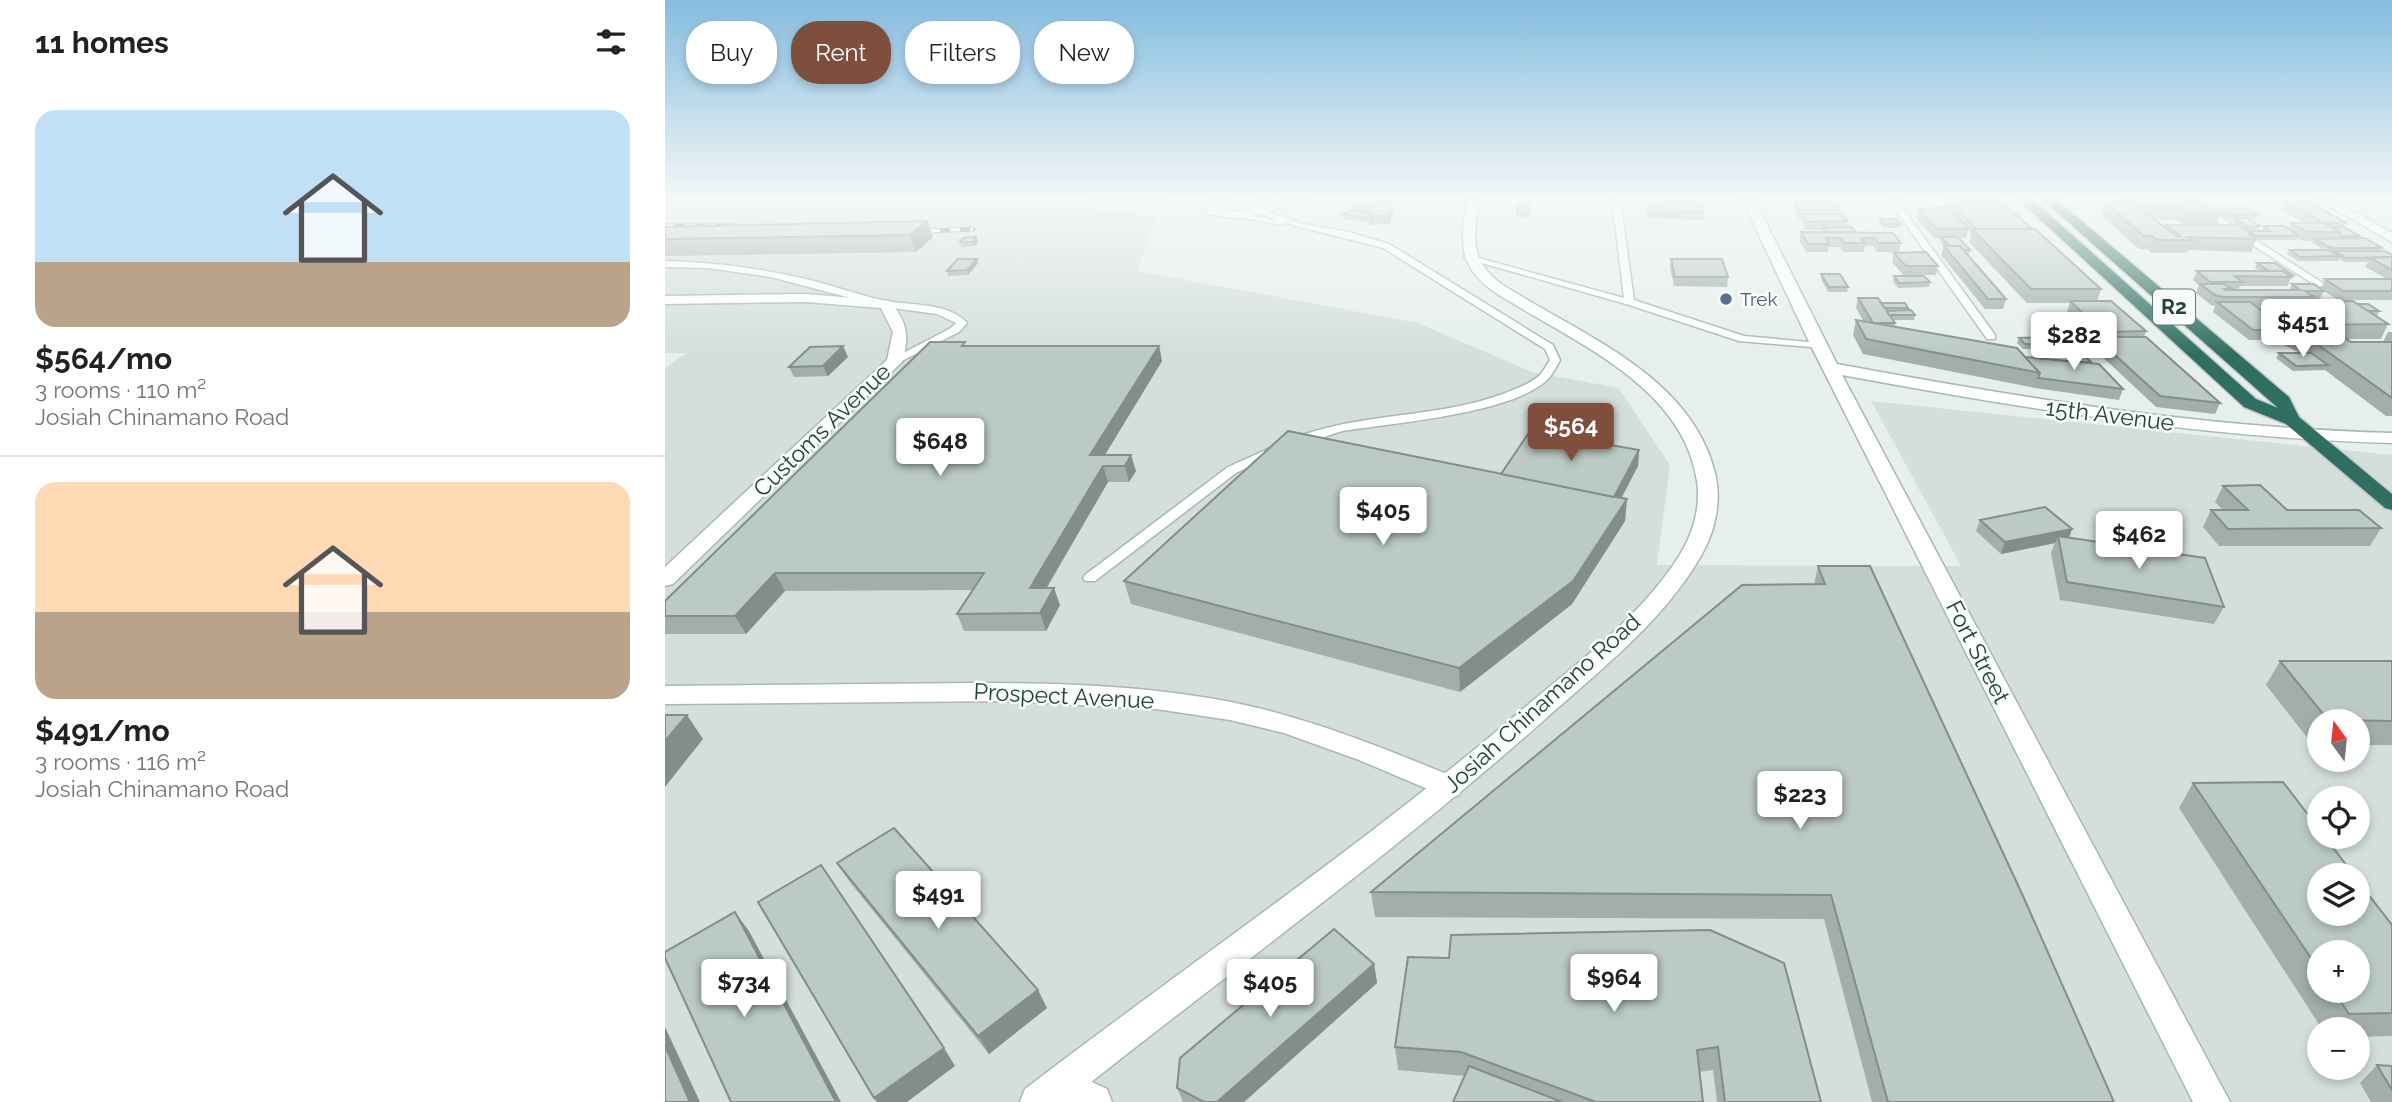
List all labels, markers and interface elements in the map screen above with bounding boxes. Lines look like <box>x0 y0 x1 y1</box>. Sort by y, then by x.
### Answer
chip: Buy <box>686 21 777 84</box>
chip: Rent <box>791 21 891 84</box>
chip: Filters <box>905 21 1020 84</box>
chip: New <box>1034 21 1134 84</box>
icon: filters <box>592 23 630 61</box>
text: 11 homes <box>35 25 169 60</box>
icon: home <box>270 155 396 281</box>
place label: Trek <box>1740 288 1777 310</box>
road number: R2 <box>2153 290 2195 324</box>
marker: Trek <box>1718 291 1734 307</box>
pin: $451 <box>2262 300 2344 359</box>
text: $451 <box>2277 308 2329 335</box>
pin: $282 <box>2033 312 2115 372</box>
text: $282 <box>2047 321 2101 348</box>
text: $564/mo <box>35 341 172 376</box>
street label: Customs Avenue <box>748 357 896 502</box>
text: 3 rooms · 110 m² <box>35 376 206 403</box>
street label: 15th Avenue <box>2044 393 2176 436</box>
text: Josiah Chinamano Road <box>35 403 289 430</box>
pin: $564 <box>1530 404 1612 463</box>
text: $564 <box>1544 412 1598 439</box>
pin: $648 <box>899 419 981 478</box>
text: $648 <box>912 427 968 454</box>
pin: $405 <box>1342 488 1424 547</box>
text: $405 <box>1356 496 1410 523</box>
pin: $462 <box>2098 512 2180 571</box>
text: $462 <box>2112 520 2166 547</box>
icon: home <box>270 527 396 653</box>
street label: Fort Street <box>1941 596 2016 708</box>
street label: Josiah Chinamano Road <box>1438 607 1645 798</box>
street label: Prospect Avenue <box>973 677 1155 714</box>
north arrow <box>2307 709 2369 772</box>
map controls <box>2307 709 2370 1080</box>
text: $491/mo <box>35 713 170 748</box>
text: 3 rooms · 116 m² <box>35 748 206 775</box>
pin: $223 <box>1759 772 1841 831</box>
text: Josiah Chinamano Road <box>35 775 289 802</box>
text: $223 <box>1773 780 1827 807</box>
button: locate <box>2307 786 2370 849</box>
button: layers <box>2307 863 2370 926</box>
pin: $491 <box>897 872 979 931</box>
text: $491 <box>912 880 964 907</box>
button: + <box>2307 940 2370 1003</box>
pin: $964 <box>1573 954 1655 1014</box>
pin: $734 <box>703 960 785 1019</box>
pin: $405 <box>1229 960 1311 1019</box>
text: $964 <box>1586 963 1642 990</box>
text: $734 <box>717 968 771 995</box>
text: $405 <box>1243 968 1297 995</box>
button: − <box>2307 1017 2370 1080</box>

